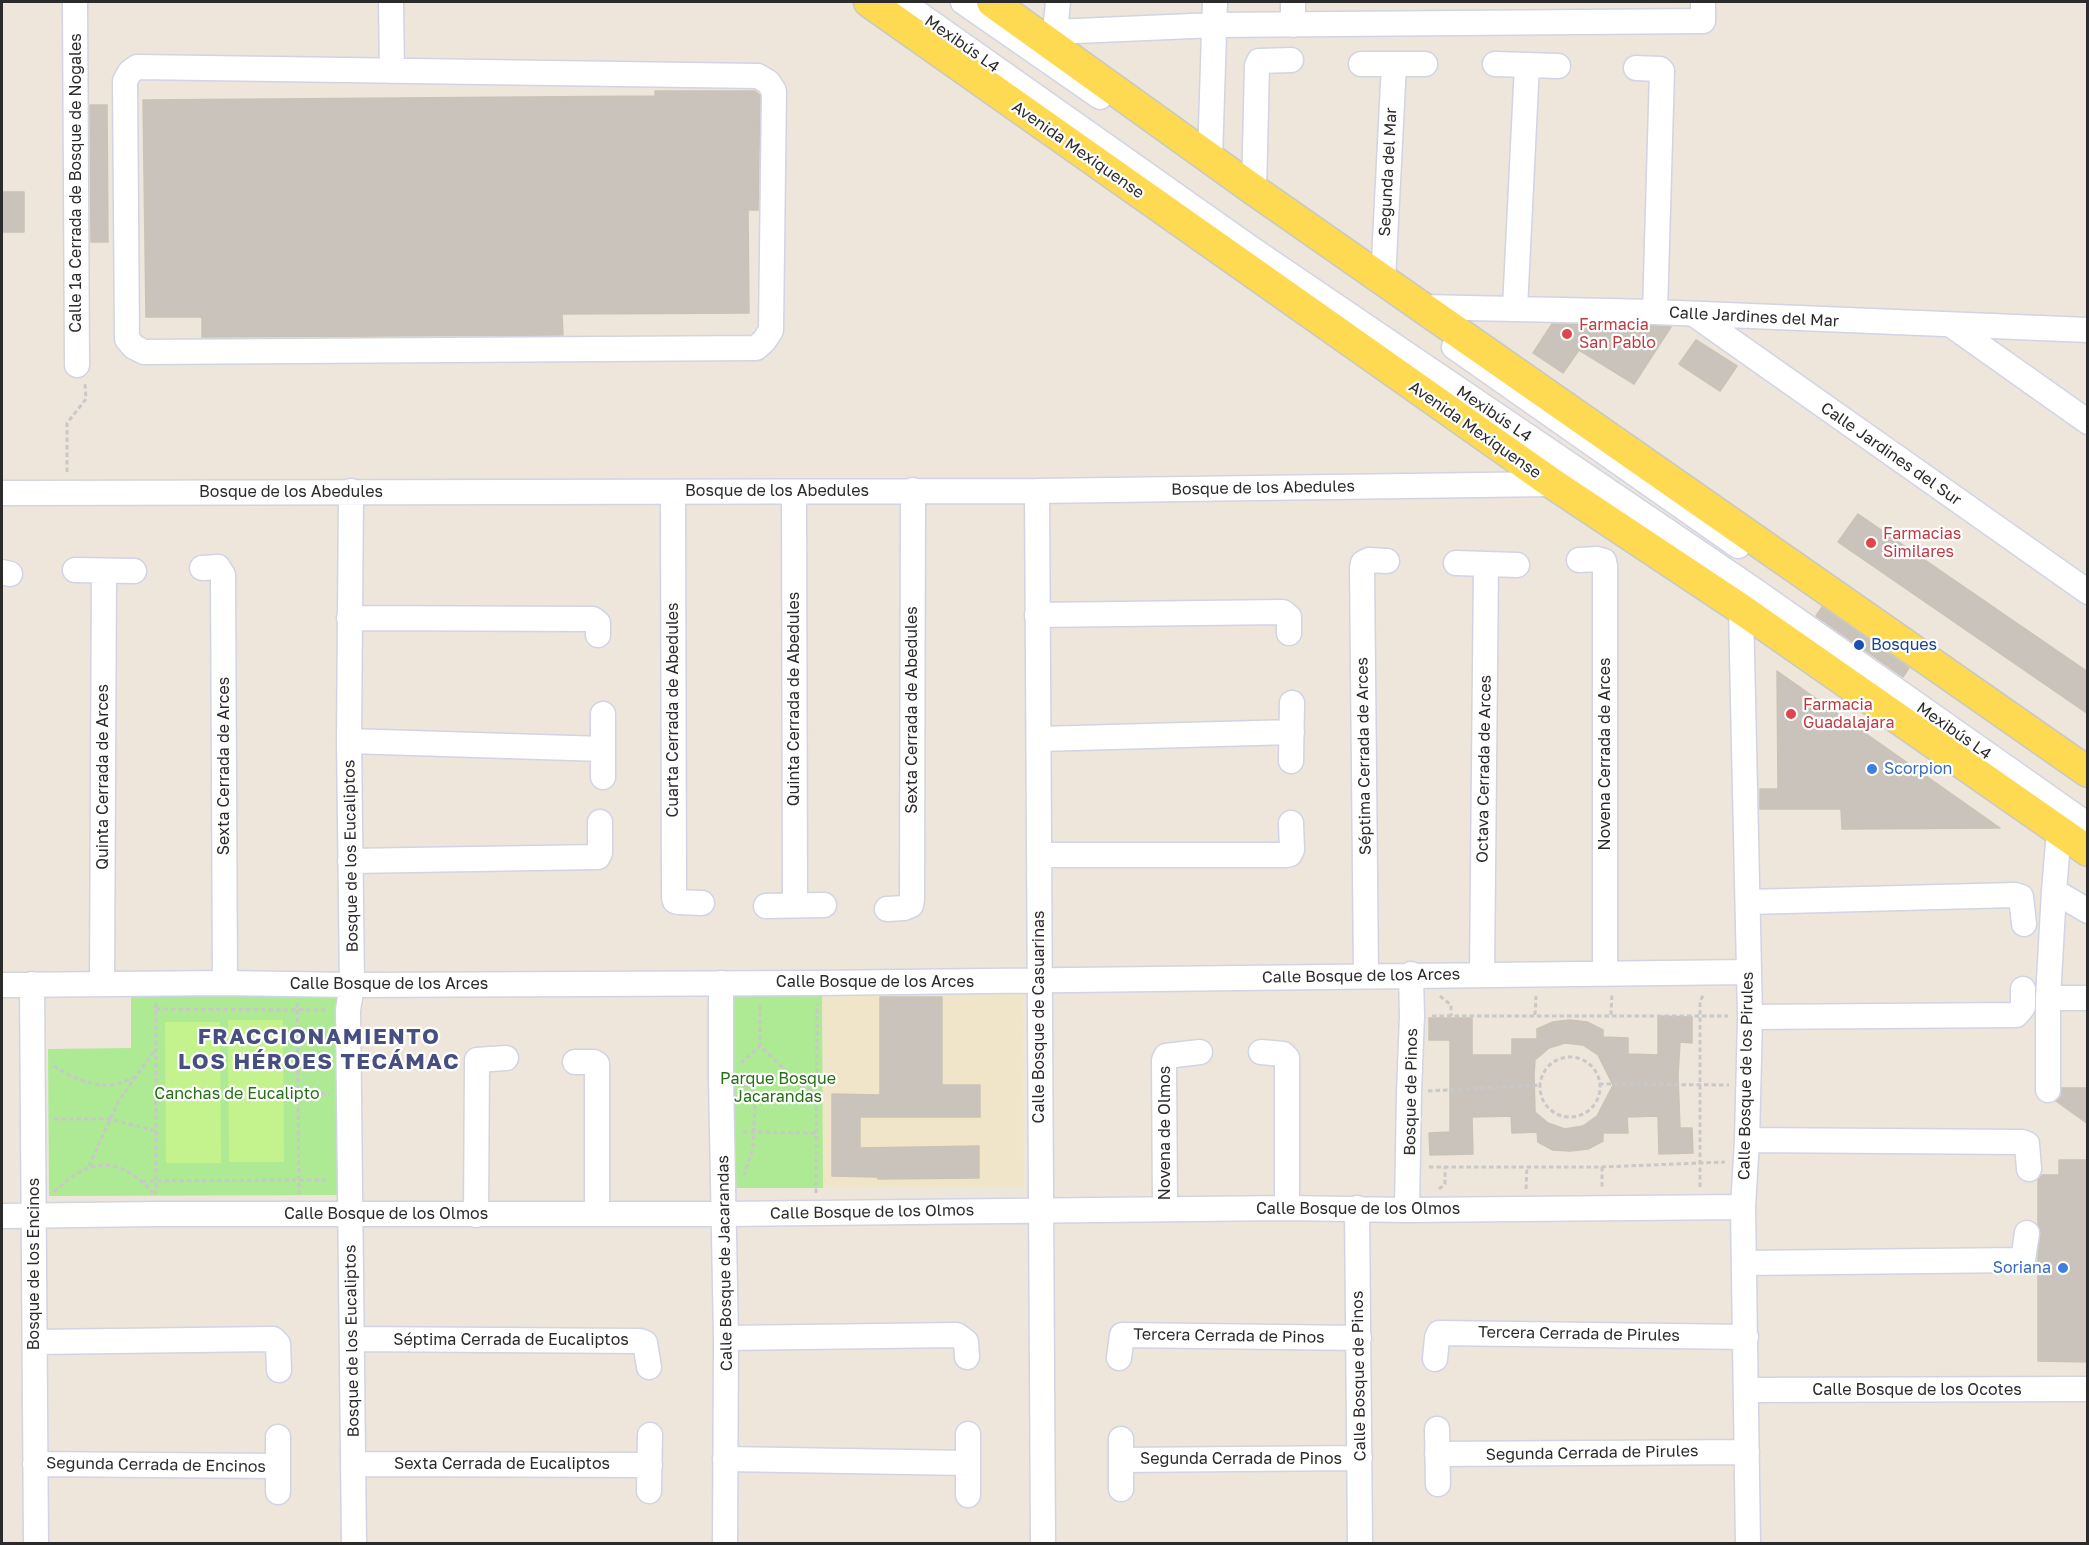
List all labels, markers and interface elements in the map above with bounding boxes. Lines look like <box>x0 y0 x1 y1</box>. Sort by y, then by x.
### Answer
street label: Mexibús L4 <box>921 11 1003 77</box>
street label: Calle 1a Cerrada de Bosque de Nogales <box>66 33 86 333</box>
street label: Avenida Mexiquense <box>1008 97 1148 203</box>
street label: Segunda del Mar <box>1375 107 1401 237</box>
street label: Calle Jardines del Mar <box>1668 303 1840 331</box>
place label: Farmacia San Pablo <box>1579 315 1656 353</box>
marker: Farmacia San Pablo <box>1560 327 1574 341</box>
street label: Avenida Mexiquense <box>1405 377 1545 483</box>
street label: Mexibús L4 <box>1453 382 1535 446</box>
street label: Calle Jardines del Sur <box>1817 398 1965 510</box>
street label: Bosque de los Abedules <box>1171 477 1355 499</box>
street label: Bosque de los Abedules <box>685 481 869 501</box>
street label: Bosque de los Abedules <box>199 482 383 502</box>
place label: Farmacias Similares <box>1883 524 1961 562</box>
marker: Farmacias Similares <box>1864 536 1878 550</box>
street label: Quinta Cerrada de Abedules <box>784 592 804 806</box>
street label: Cuarta Cerrada de Abedules <box>663 602 683 818</box>
street label: Sexta Cerrada de Abedules <box>902 606 922 814</box>
place label: Bosques <box>1871 635 1937 655</box>
marker: Bosques <box>1852 638 1866 652</box>
street label: Séptima Cerrada de Arces <box>1353 657 1375 855</box>
street label: Novena Cerrada de Arces <box>1595 657 1615 851</box>
street label: Octava Cerrada de Arces <box>1473 675 1495 863</box>
street label: Sexta Cerrada de Arces <box>214 677 234 855</box>
street label: Quinta Cerrada de Arces <box>93 684 113 870</box>
place label: Farmacia Guadalajara <box>1803 695 1894 733</box>
street label: Mexibús L4 <box>1913 698 1995 764</box>
marker: Farmacia Guadalajara <box>1784 707 1798 721</box>
place label: Scorpion <box>1884 759 1952 779</box>
street label: Bosque de los Eucaliptos <box>340 760 362 952</box>
marker: Scorpion <box>1865 762 1879 776</box>
street label: Calle Bosque de Casuarinas <box>1029 910 1049 1124</box>
street label: Calle Bosque de los Arces <box>1262 965 1460 987</box>
street label: Calle Bosque de los Arces <box>776 972 974 992</box>
street label: Calle Bosque de los Pirules <box>1735 972 1757 1180</box>
street label: Calle Bosque de los Arces <box>290 974 488 994</box>
district label: FRACCIONAMIENTO LOS HÉROES TECÁMAC <box>178 1024 460 1076</box>
street label: Bosque de Pinos <box>1400 1028 1422 1156</box>
street label: Novena de Olmos <box>1155 1066 1175 1200</box>
park label: Parque Bosque Jacarandas <box>720 1069 836 1107</box>
park label: Canchas de Eucalipto <box>154 1084 320 1104</box>
street label: Calle Bosque de Jacarandas <box>714 1155 736 1371</box>
street label: Bosque de los Encinos <box>24 1178 44 1350</box>
street label: Calle Bosque de los Olmos <box>1256 1199 1460 1219</box>
street label: Calle Bosque de los Olmos <box>770 1201 974 1223</box>
street label: Calle Bosque de los Olmos <box>284 1204 488 1224</box>
street label: Bosque de los Eucaliptos <box>341 1245 363 1437</box>
place label: Soriana <box>1993 1258 2051 1278</box>
marker: Soriana <box>2056 1261 2070 1275</box>
street label: Calle Bosque de Pinos <box>1348 1291 1370 1461</box>
street label: Tercera Cerrada de Pirules <box>1478 1323 1680 1345</box>
street label: Tercera Cerrada de Pinos <box>1133 1325 1325 1347</box>
street label: Séptima Cerrada de Eucaliptos <box>393 1330 629 1350</box>
street label: Calle Bosque de los Ocotes <box>1812 1380 2022 1400</box>
street label: Segunda Cerrada de Pirules <box>1486 1442 1698 1464</box>
street label: Segunda Cerrada de Pinos <box>1140 1449 1342 1469</box>
street label: Segunda Cerrada de Encinos <box>46 1453 266 1477</box>
street label: Sexta Cerrada de Eucaliptos <box>394 1454 610 1474</box>

